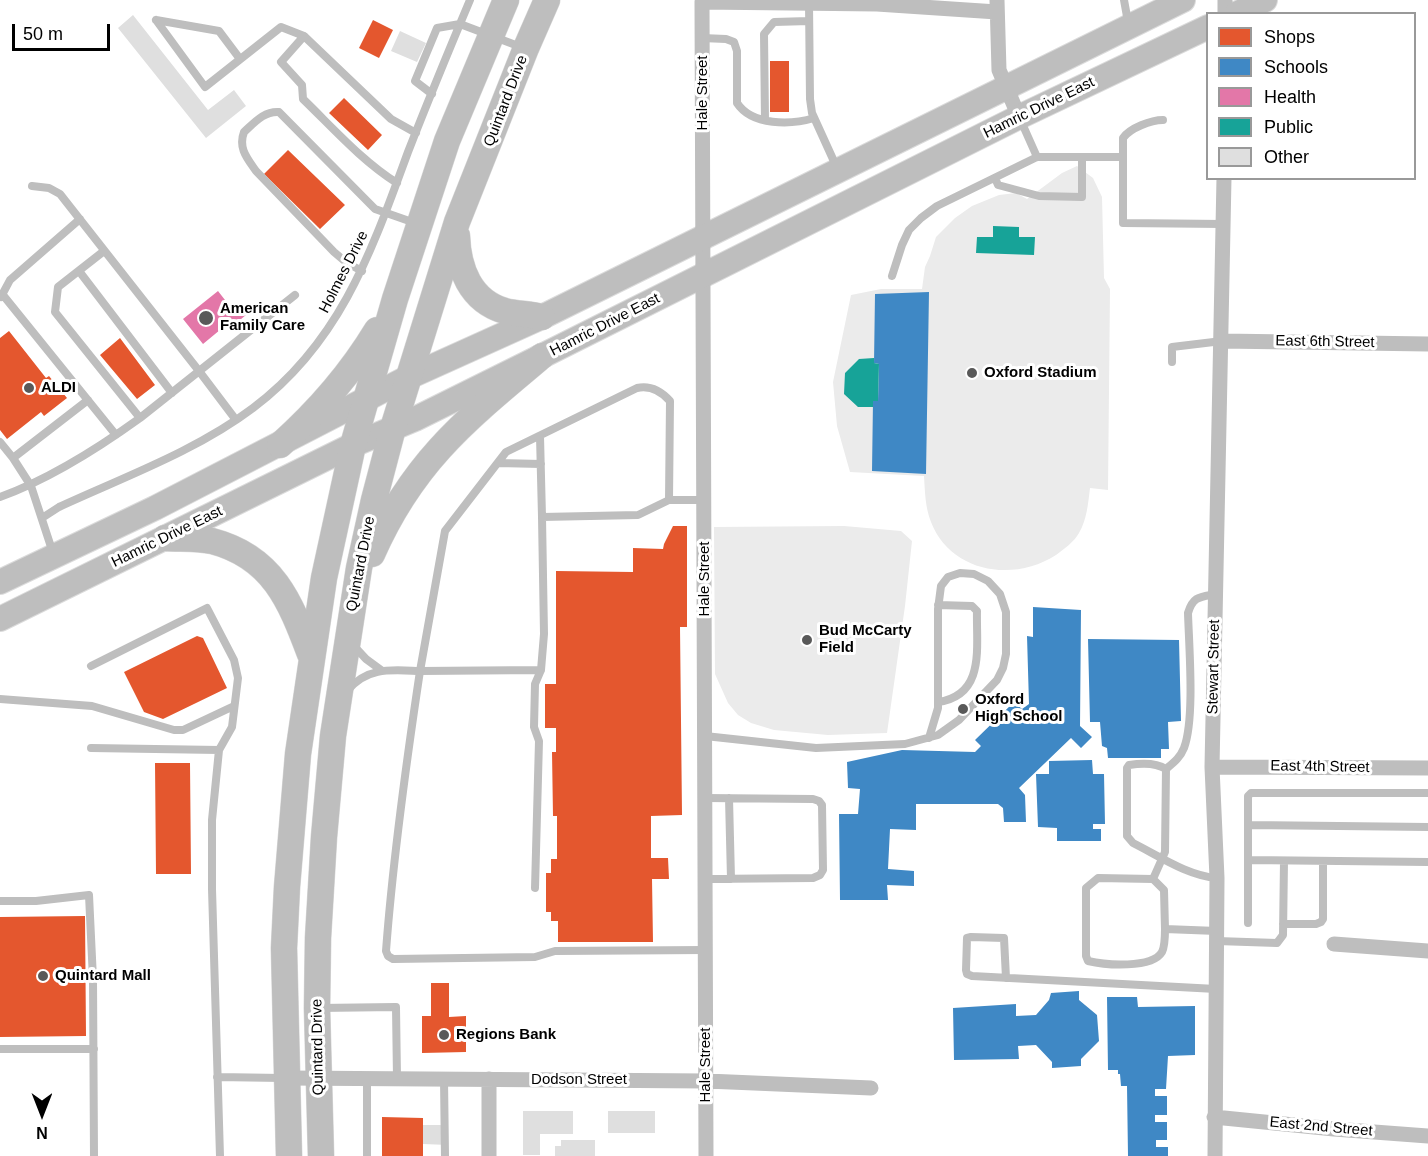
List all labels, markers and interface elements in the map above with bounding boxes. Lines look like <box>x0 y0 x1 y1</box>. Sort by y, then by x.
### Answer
scale bar <box>15 12 112 50</box>
legend <box>1206 12 1416 180</box>
text: 50 m <box>23 24 63 44</box>
text: Shops <box>1264 27 1315 47</box>
street label: Quintard Drive <box>480 53 532 149</box>
street label: Hale Street <box>694 55 712 131</box>
text: Schools <box>1264 57 1328 77</box>
street label: Hamric Drive East <box>981 73 1097 143</box>
text: Health <box>1264 87 1316 107</box>
text: Public <box>1264 117 1313 137</box>
text: Other <box>1264 147 1309 167</box>
street label: Holmes Drive <box>316 228 372 316</box>
street label: Hamric Drive East <box>547 290 663 360</box>
place label: American Family Care <box>220 300 305 335</box>
marker: American Family Care <box>197 309 215 327</box>
street label: East 6th Street <box>1275 332 1375 352</box>
place label: Oxford Stadium <box>984 364 1097 382</box>
marker: Oxford Stadium <box>965 366 979 380</box>
place label: ALDI <box>41 379 76 397</box>
marker: ALDI <box>22 381 36 395</box>
street label: Hamric Drive East <box>109 502 225 572</box>
street label: Quintard Drive <box>343 515 379 613</box>
street label: Hale Street <box>696 541 714 617</box>
street label: Stewart Street <box>1204 619 1224 715</box>
place label: Bud McCarty Field <box>819 622 912 657</box>
marker: Bud McCarty Field <box>800 633 814 647</box>
place label: Oxford High School <box>975 691 1062 726</box>
marker: Oxford High School <box>956 702 970 716</box>
street label: East 4th Street <box>1270 757 1370 777</box>
place label: Quintard Mall <box>55 967 151 985</box>
marker: Quintard Mall <box>36 969 50 983</box>
street label: Quintard Drive <box>308 998 328 1096</box>
place label: Regions Bank <box>456 1026 556 1044</box>
street label: Hale Street <box>697 1027 715 1103</box>
marker: Regions Bank <box>437 1028 451 1042</box>
street label: Dodson Street <box>531 1071 627 1089</box>
north arrow <box>12 1084 72 1144</box>
street label: East 2nd Street <box>1269 1114 1373 1140</box>
text: N <box>36 1124 48 1141</box>

